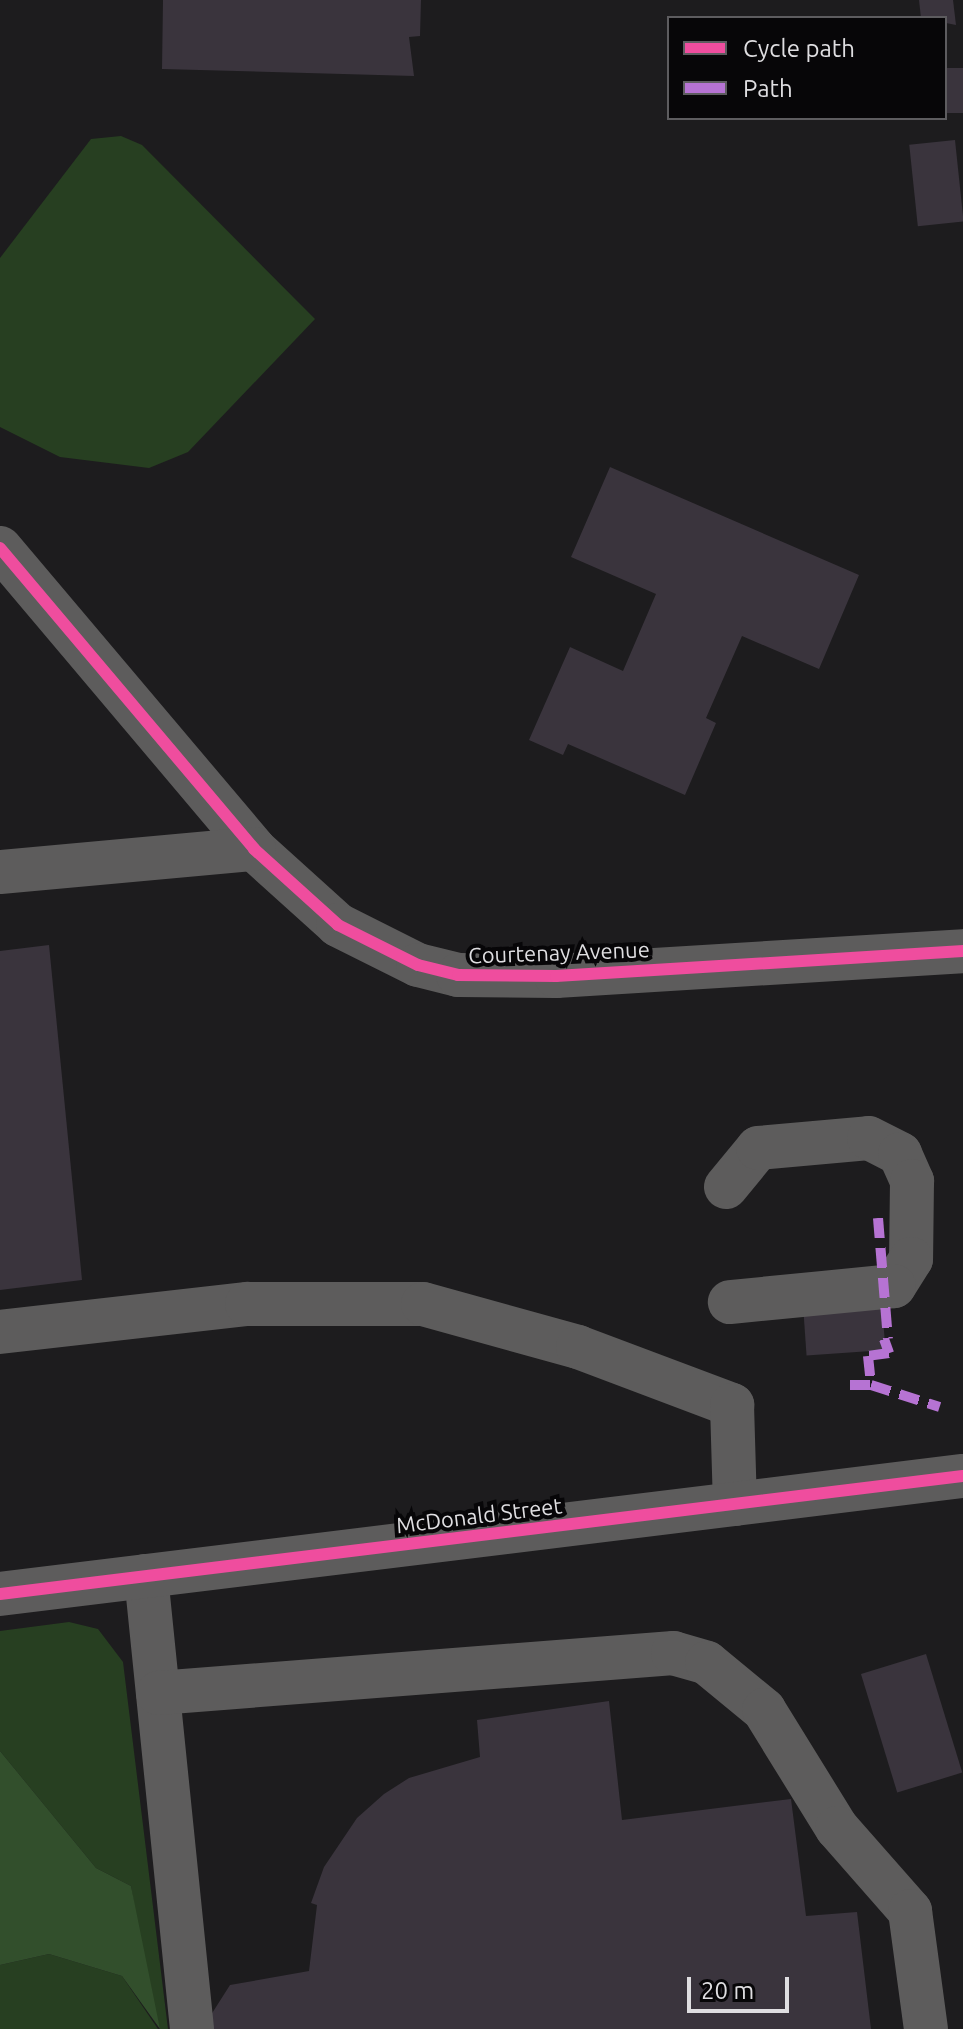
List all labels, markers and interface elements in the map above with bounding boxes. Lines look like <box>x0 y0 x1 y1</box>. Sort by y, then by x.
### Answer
legend <box>667 16 947 120</box>
text: Cycle path <box>743 35 855 62</box>
text: Path <box>743 75 793 102</box>
street label: Courtenay Avenue <box>468 936 650 968</box>
street label: McDonald Street <box>395 1492 563 1538</box>
scale bar <box>691 1961 793 2011</box>
text: 20 m <box>701 1977 754 2004</box>

